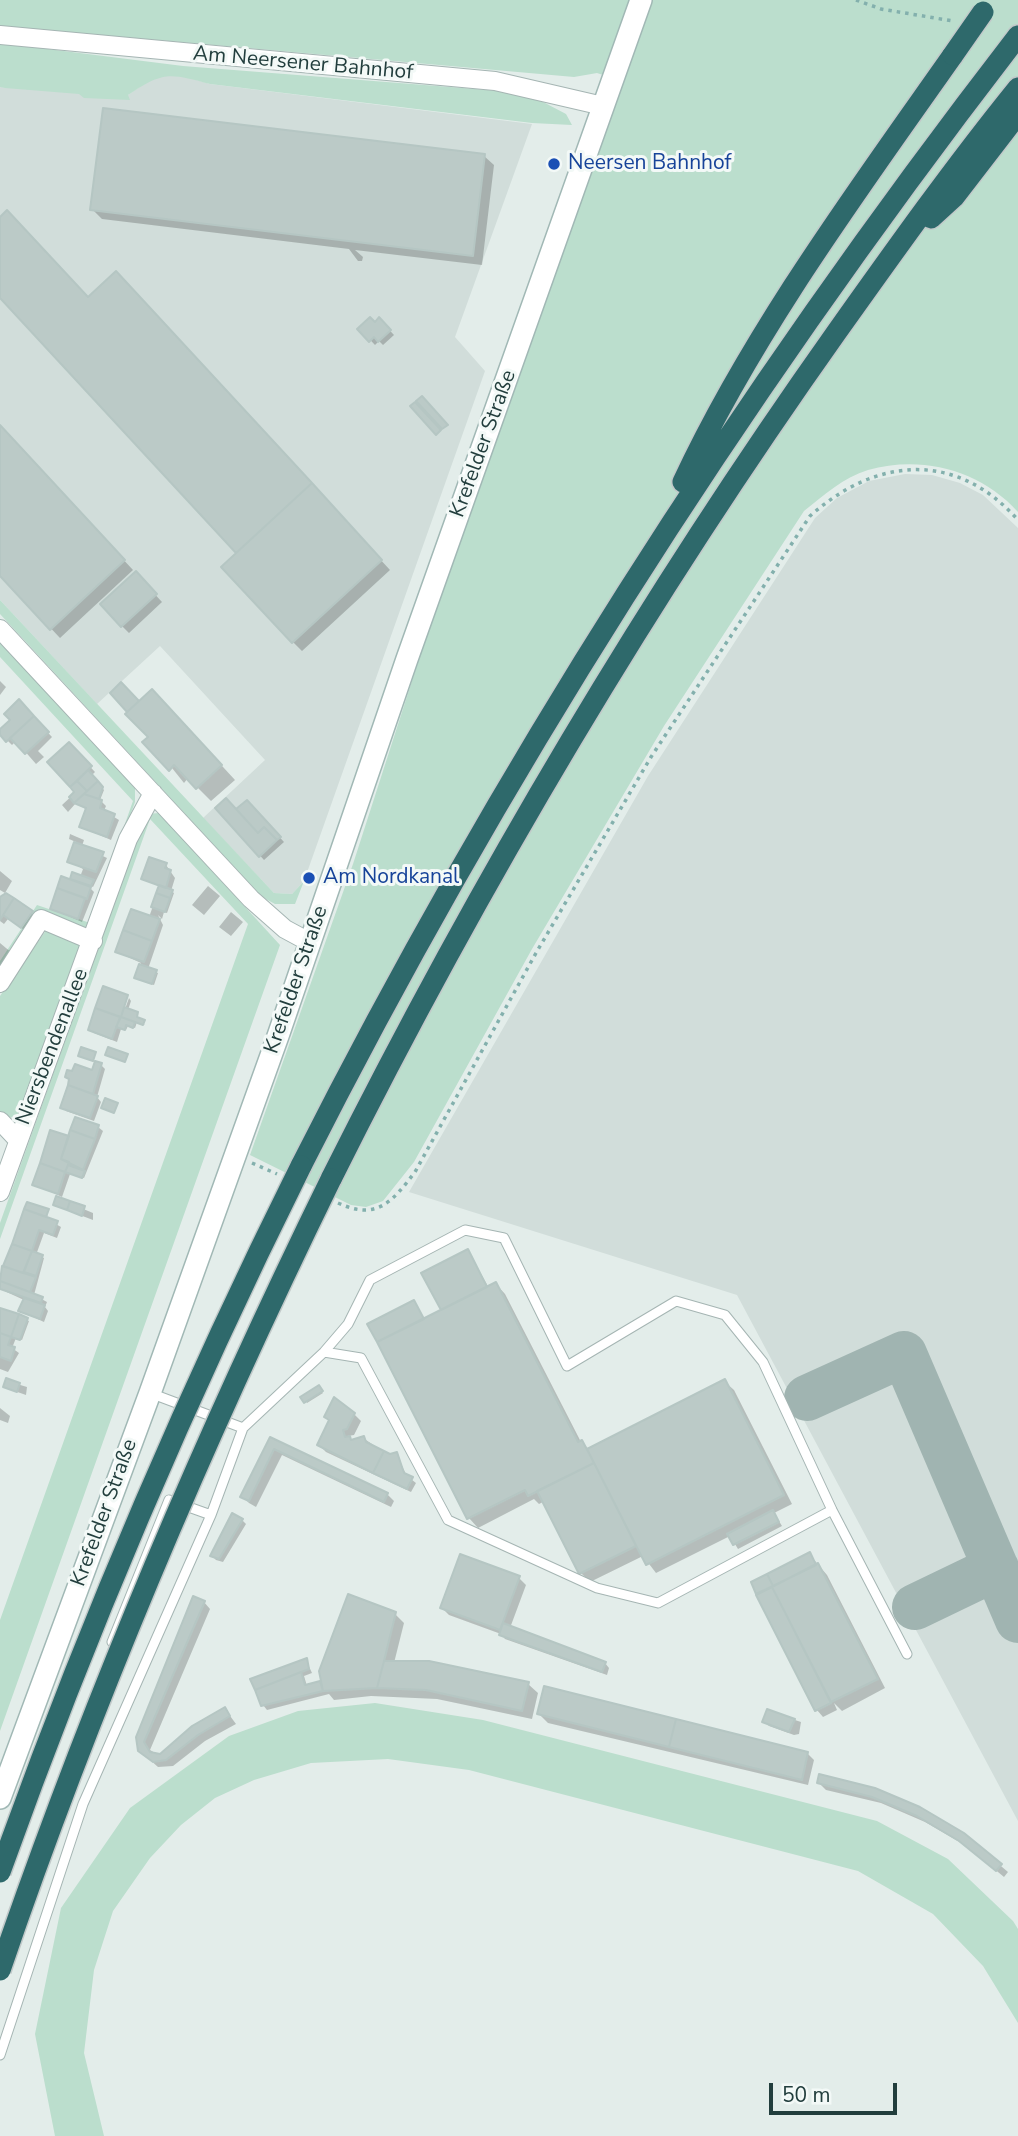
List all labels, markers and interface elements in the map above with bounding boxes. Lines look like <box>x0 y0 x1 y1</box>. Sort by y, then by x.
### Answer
street label: Am Neersener Bahnhof <box>192 42 414 86</box>
place label: Neersen Bahnhof <box>568 151 732 177</box>
marker: Neersen Bahnhof <box>546 156 562 172</box>
street label: Krefelder Straße <box>446 367 522 521</box>
place label: Am Nordkanal <box>323 865 459 891</box>
marker: Am Nordkanal <box>301 870 317 886</box>
street label: Krefelder Straße <box>260 903 334 1057</box>
street label: Niersbendenallee <box>12 965 94 1129</box>
street label: Krefelder Straße <box>67 1436 143 1590</box>
scale bar <box>773 2070 901 2114</box>
text: 50 m <box>782 2081 831 2109</box>

